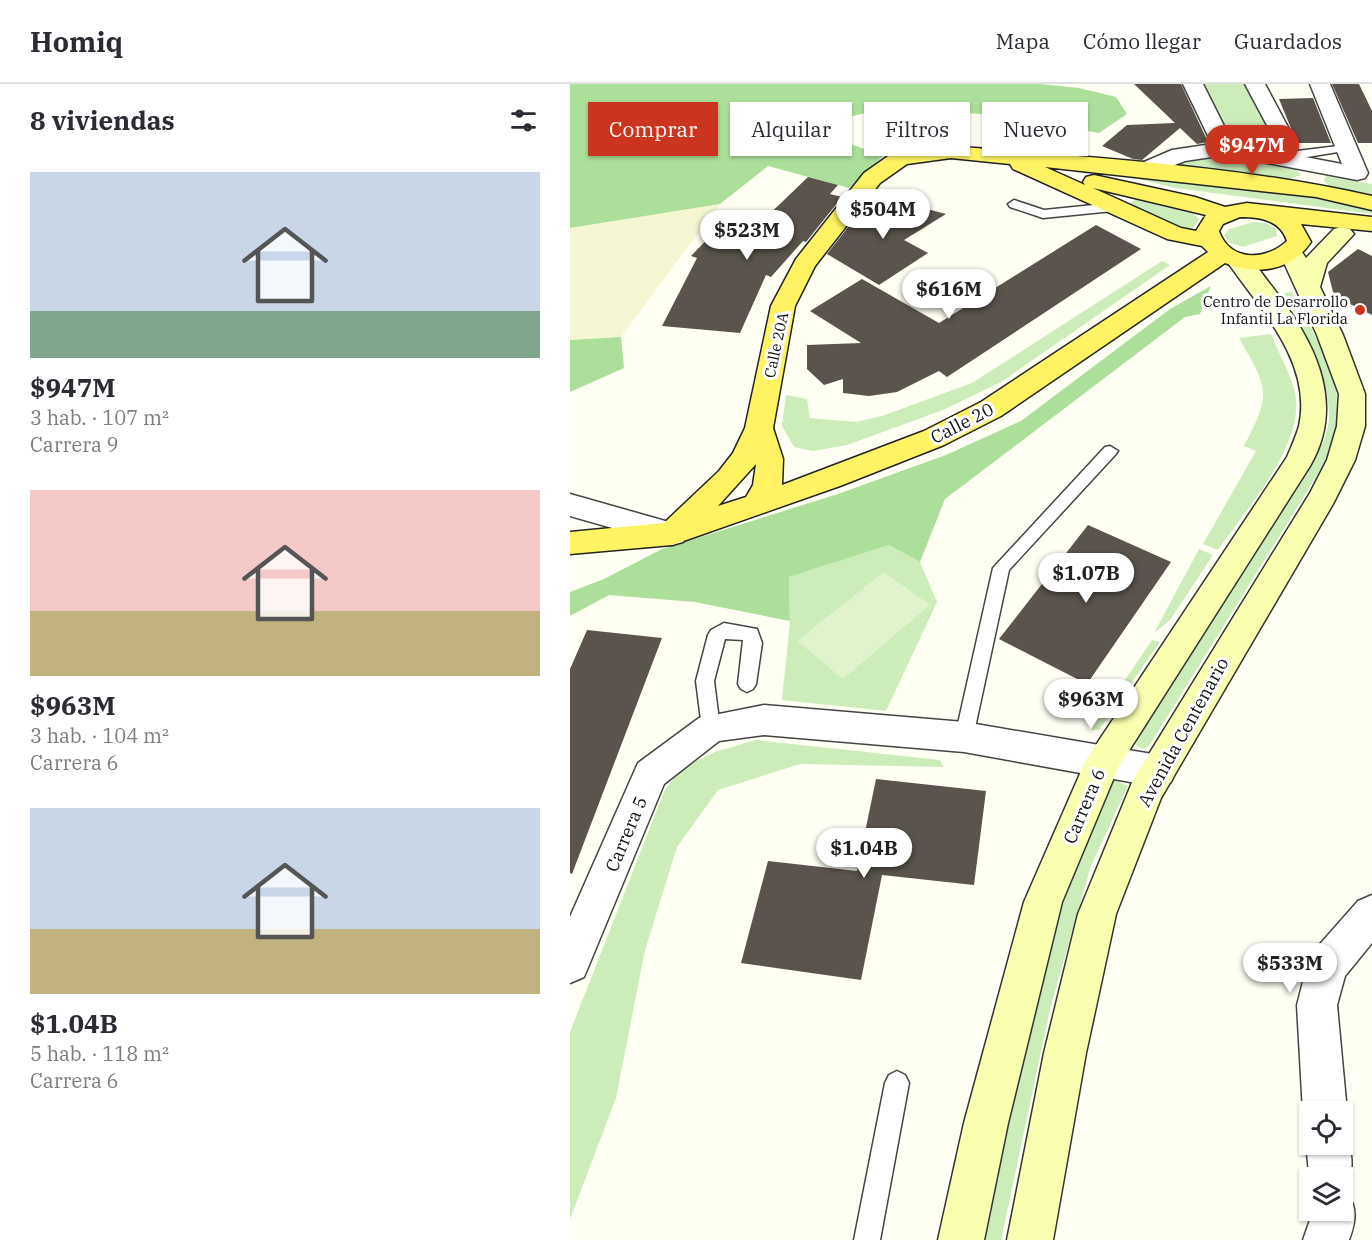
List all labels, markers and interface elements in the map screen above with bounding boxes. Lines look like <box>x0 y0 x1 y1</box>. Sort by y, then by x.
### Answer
text: Homiq <box>30 23 123 60</box>
text: Mapa <box>996 27 1050 55</box>
text: Cómo llegar <box>1083 27 1201 55</box>
text: Guardados <box>1234 27 1342 55</box>
chip: Comprar <box>588 102 718 156</box>
chip: Alquilar <box>730 102 852 156</box>
chip: Filtros <box>864 102 970 156</box>
chip: Nuevo <box>982 102 1088 156</box>
text: 8 viviendas <box>30 103 175 137</box>
icon: filters <box>507 104 540 137</box>
pin: $947M <box>1210 125 1294 176</box>
text: $947M <box>1219 131 1285 158</box>
pin: $504M <box>841 189 925 240</box>
text: $504M <box>850 195 916 222</box>
pin: $523M <box>705 210 789 261</box>
icon: home <box>231 211 339 319</box>
text: $523M <box>714 216 780 243</box>
pin: $616M <box>907 269 991 320</box>
text: $616M <box>916 275 982 302</box>
place label: Centro de Desarrollo Infantil La Florida <box>1203 292 1348 328</box>
marker: Centro de Desarrollo Infantil La Florida <box>1353 303 1367 317</box>
street label: Calle 20A <box>760 310 792 380</box>
text: $947M <box>30 370 116 404</box>
street label: Calle 20 <box>927 397 997 449</box>
text: 3 hab. · 107 m² <box>30 404 169 431</box>
text: Carrera 9 <box>30 431 119 458</box>
icon: home <box>231 529 339 637</box>
pin: $1.07B <box>1037 553 1135 604</box>
text: $1.07B <box>1052 559 1120 586</box>
street label: Avenida Centenario <box>1132 653 1234 811</box>
pin: $963M <box>1049 679 1133 730</box>
text: $963M <box>1058 685 1124 712</box>
text: $963M <box>30 688 116 722</box>
text: 3 hab. · 104 m² <box>30 722 169 749</box>
text: Carrera 6 <box>30 749 119 776</box>
street label: Carrera 6 <box>1058 765 1110 847</box>
street label: Carrera 5 <box>600 793 652 875</box>
pin: $1.04B <box>815 828 913 879</box>
text: $1.04B <box>830 834 898 861</box>
icon: home <box>231 847 339 955</box>
pin: $533M <box>1248 943 1332 994</box>
text: $533M <box>1257 949 1323 976</box>
text: $1.04B <box>30 1006 118 1040</box>
text: 5 hab. · 118 m² <box>30 1040 169 1067</box>
text: Carrera 6 <box>30 1067 119 1094</box>
map controls <box>1299 1101 1353 1221</box>
button: locate <box>1299 1101 1353 1155</box>
button: layers <box>1299 1167 1353 1221</box>

